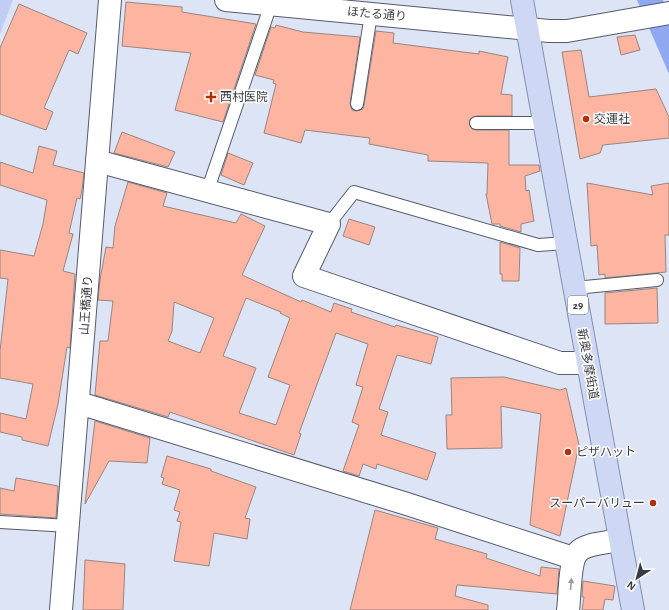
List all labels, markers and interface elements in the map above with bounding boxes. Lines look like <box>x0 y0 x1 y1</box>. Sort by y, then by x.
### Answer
street label: ほたる通り <box>347 4 408 23</box>
place label: 西村医院 <box>220 90 268 103</box>
marker: 西村医院 <box>205 91 217 103</box>
place label: 交運社 <box>594 112 630 125</box>
marker: 交運社 <box>581 114 591 124</box>
street label: 山王橋通り <box>77 275 94 335</box>
road number: 29 <box>568 296 588 314</box>
street label: 新奥多摩街道 <box>576 327 601 401</box>
place label: ピザハット <box>576 446 636 458</box>
marker: ピザハット <box>563 447 573 457</box>
place label: スーパーバリュー <box>549 497 645 509</box>
marker: スーパーバリュー <box>648 498 658 508</box>
north arrow <box>617 558 657 598</box>
one-way arrow <box>567 578 574 590</box>
text: N <box>625 579 638 592</box>

